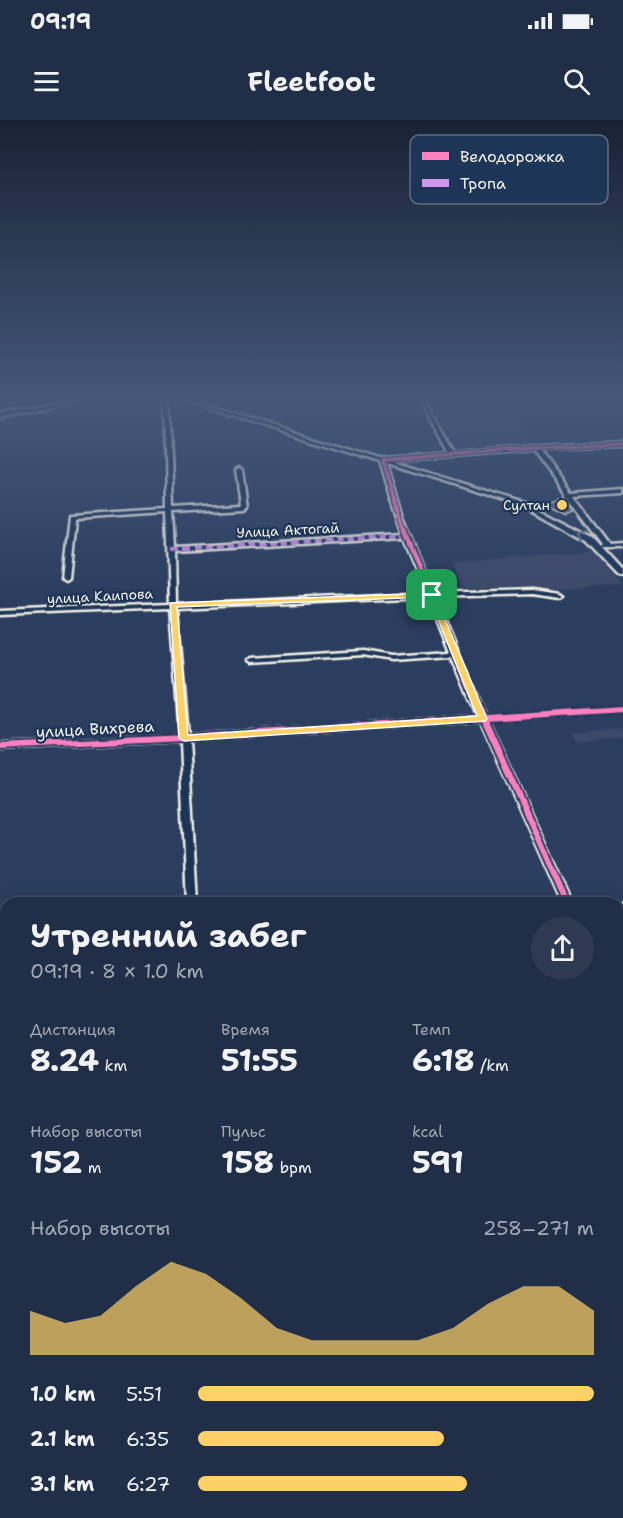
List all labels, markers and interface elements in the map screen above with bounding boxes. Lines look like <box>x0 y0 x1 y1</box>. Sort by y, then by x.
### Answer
text: 09:19 <box>30 7 91 36</box>
text: Fleetfoot <box>247 63 376 100</box>
icon: menu <box>30 65 63 98</box>
icon: search <box>560 65 593 98</box>
legend <box>410 135 608 204</box>
text: Велодорожка <box>460 146 565 167</box>
text: Тропа <box>460 173 506 194</box>
place label: Султан <box>503 496 550 514</box>
marker: Султан <box>555 498 569 512</box>
street label: Улица Актогай <box>236 518 340 542</box>
one-way arrow <box>578 529 588 541</box>
pin <box>406 569 457 620</box>
icon: arrive <box>415 578 448 611</box>
street label: улица Каипова <box>47 584 154 608</box>
street label: улица Вихрева <box>35 715 155 743</box>
text: Утренний забег <box>30 913 307 958</box>
button: share <box>531 917 594 980</box>
text: 09:19 · 8 × 1.0 km <box>30 958 204 984</box>
text: Дистанция <box>30 1019 116 1040</box>
text: Время <box>221 1019 270 1040</box>
text: Темп <box>412 1019 451 1040</box>
text: 8.24 <box>30 1040 99 1081</box>
text: 51:55 <box>221 1040 298 1081</box>
text: 6:18 <box>412 1040 475 1081</box>
text: km <box>99 1055 127 1076</box>
text: /km <box>475 1055 509 1076</box>
text: Набор высоты <box>30 1121 142 1142</box>
text: Пульс <box>221 1121 266 1142</box>
text: kcal <box>412 1121 443 1142</box>
text: 152 <box>30 1142 82 1183</box>
text: 158 <box>221 1142 274 1183</box>
text: 591 <box>412 1142 464 1183</box>
text: m <box>82 1157 102 1178</box>
text: bpm <box>274 1157 312 1178</box>
text: Набор высоты <box>30 1215 170 1241</box>
text: 258–271 m <box>483 1215 594 1241</box>
text: 1.0 km <box>30 1381 95 1407</box>
text: 5:51 <box>126 1381 162 1407</box>
text: 2.1 km <box>30 1426 95 1452</box>
text: 6:35 <box>126 1426 169 1452</box>
text: 3.1 km <box>30 1471 94 1497</box>
text: 6:27 <box>126 1471 170 1497</box>

